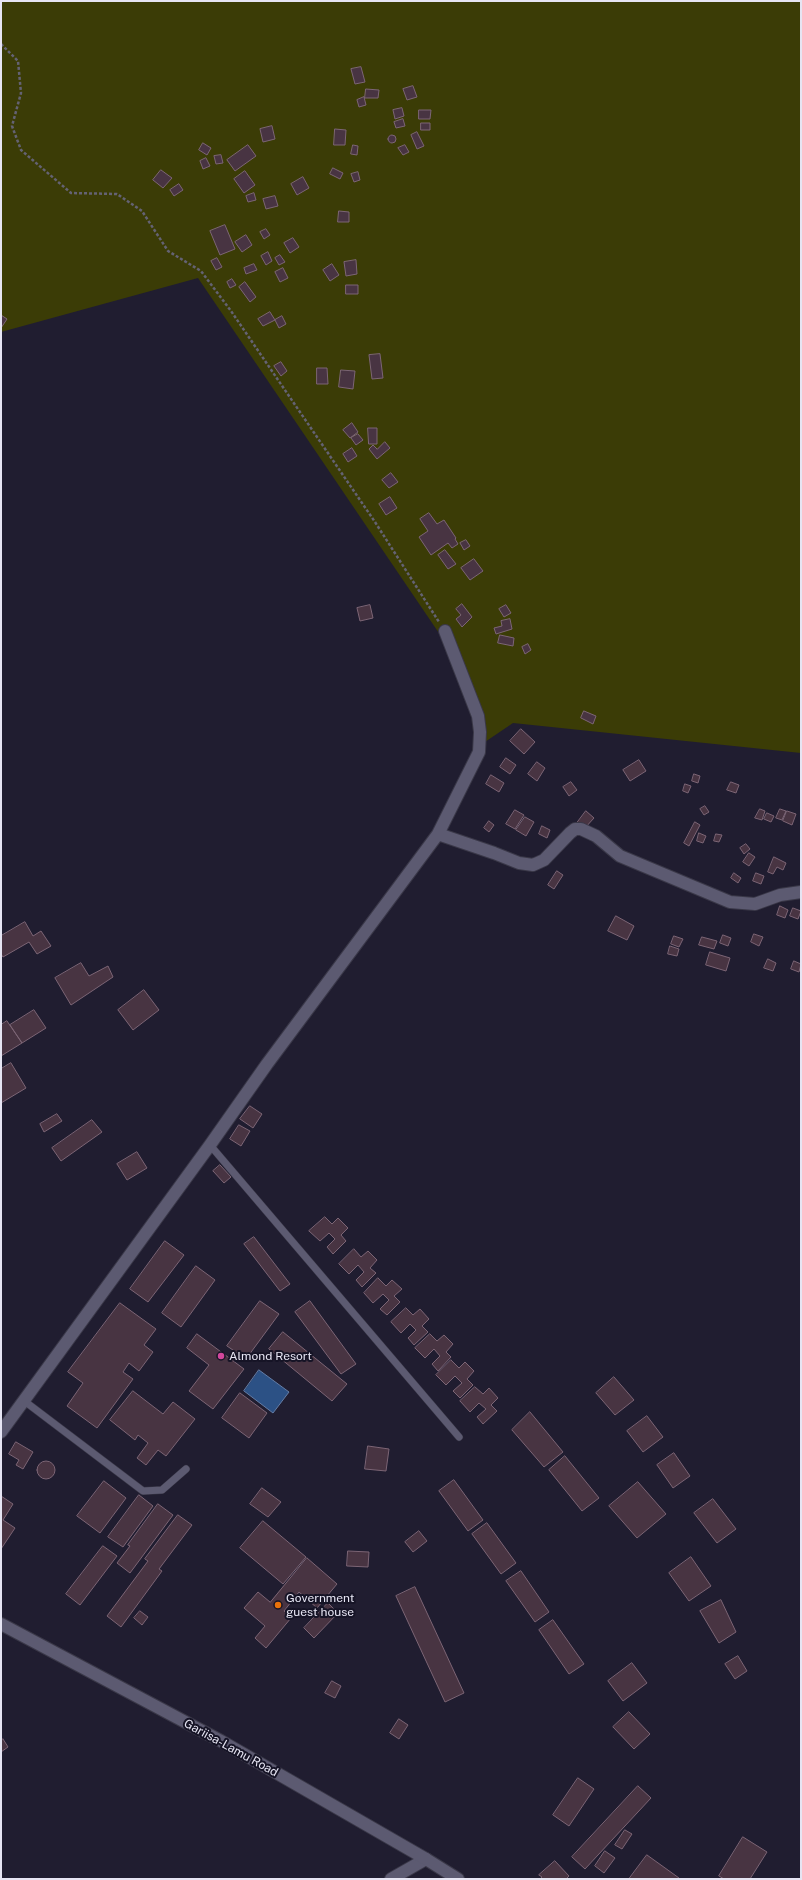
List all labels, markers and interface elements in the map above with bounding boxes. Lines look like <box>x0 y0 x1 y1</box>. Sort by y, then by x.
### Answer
place label: Almond Resort <box>229 1349 312 1363</box>
marker: Almond Resort <box>216 1351 226 1361</box>
place label: Government guest house <box>286 1591 354 1619</box>
marker: Government guest house <box>273 1600 283 1610</box>
street label: Gariisa-Lamu Road <box>181 1716 281 1780</box>

